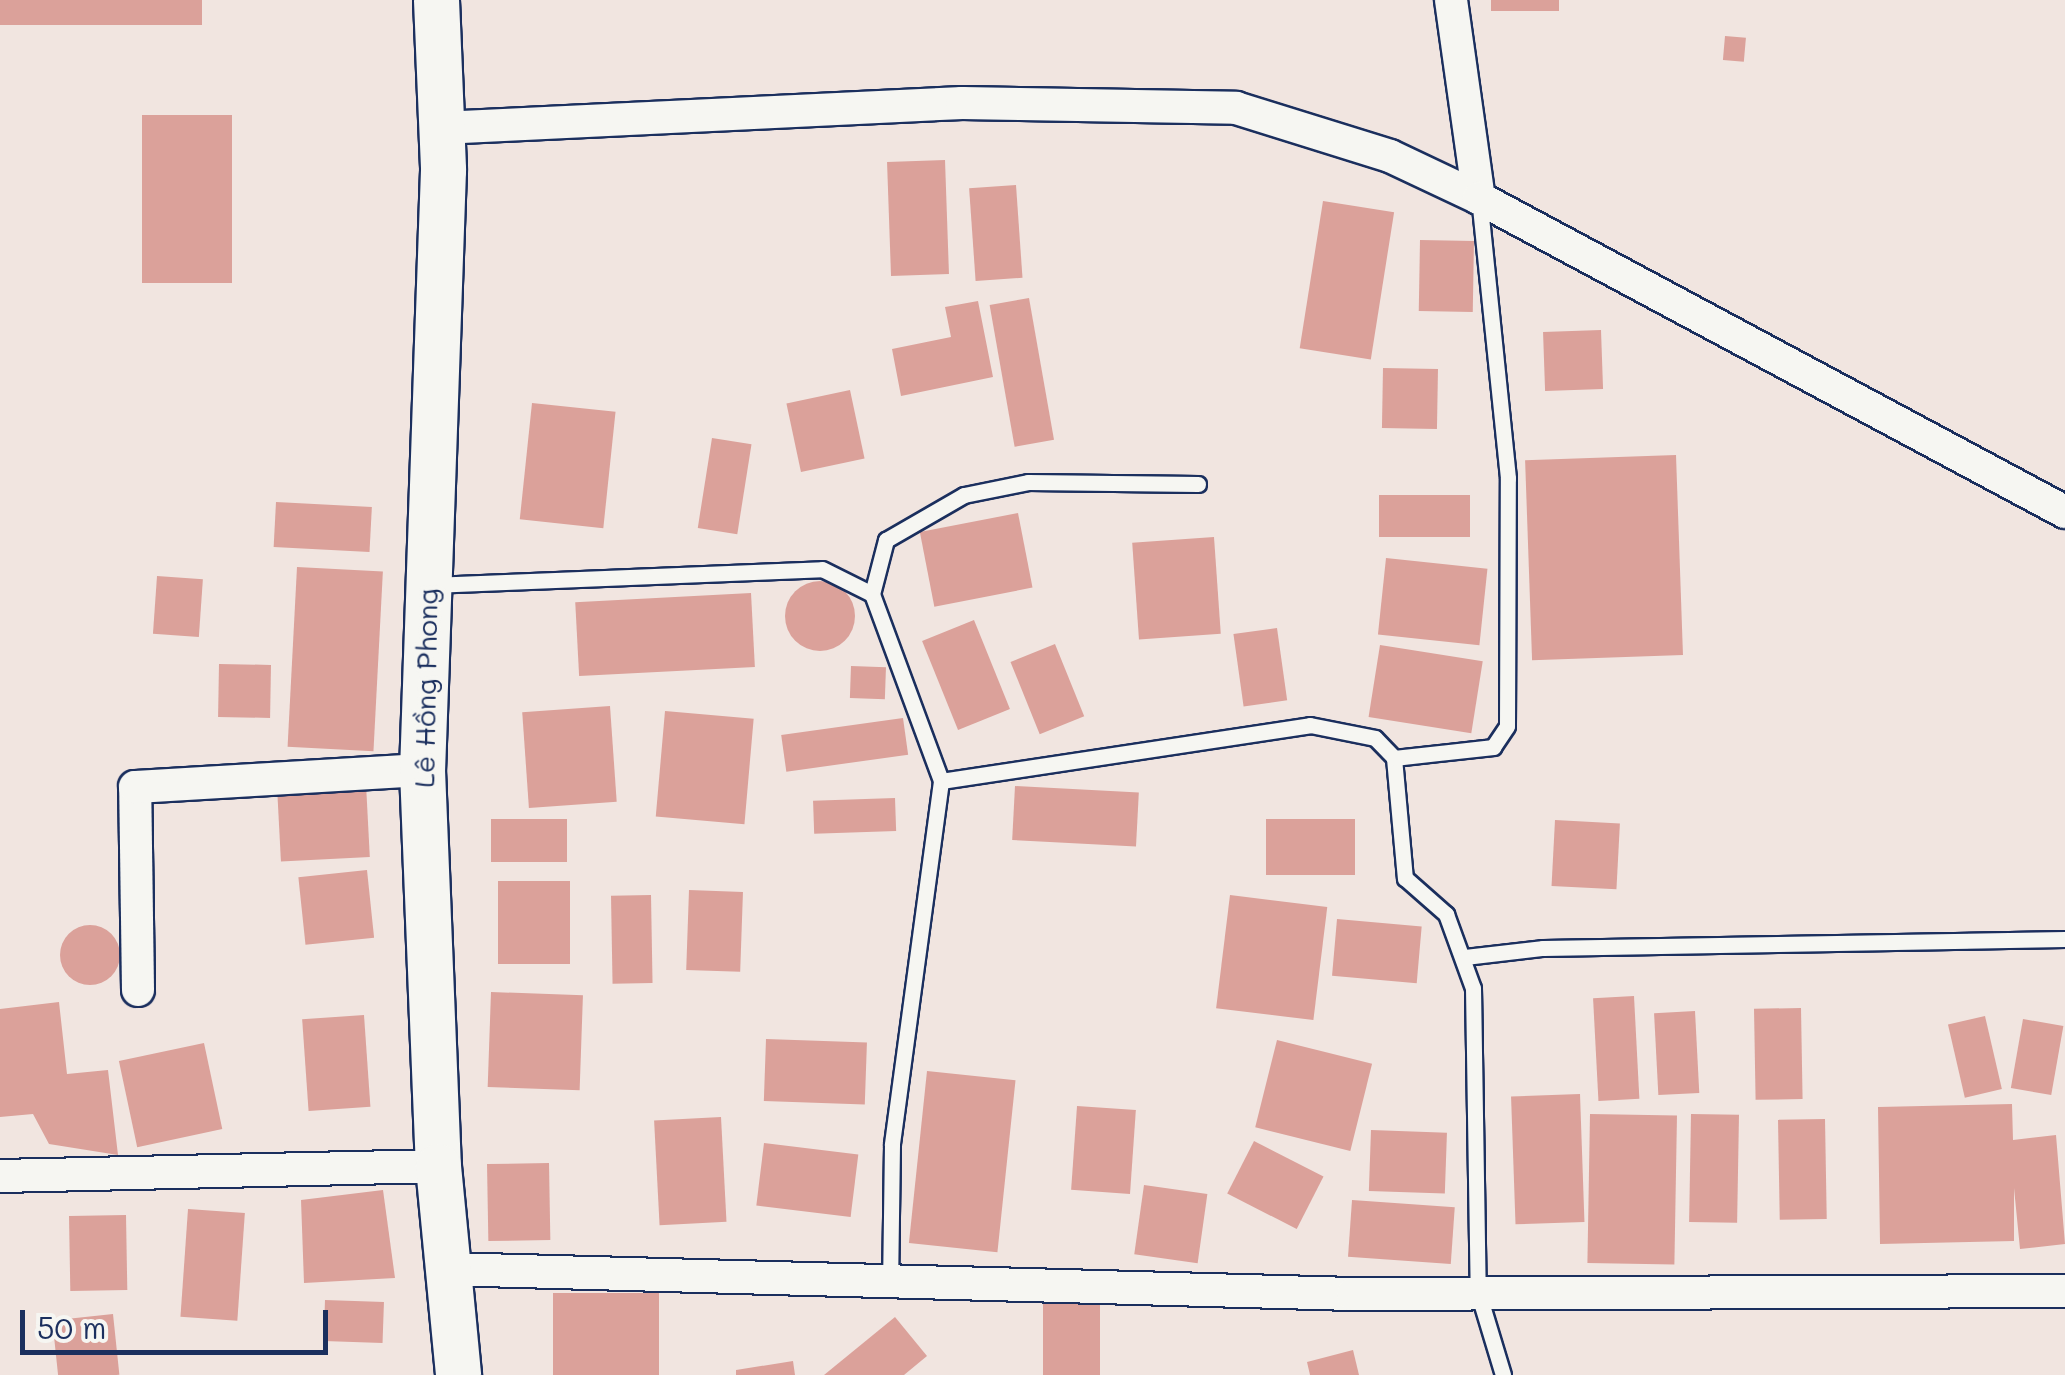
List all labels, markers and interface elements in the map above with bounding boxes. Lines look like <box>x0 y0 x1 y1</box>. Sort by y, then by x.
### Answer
street label: Lê Hồng Phong <box>406 588 444 788</box>
scale bar <box>25 1290 332 1352</box>
text: 50 m <box>37 1307 107 1347</box>

